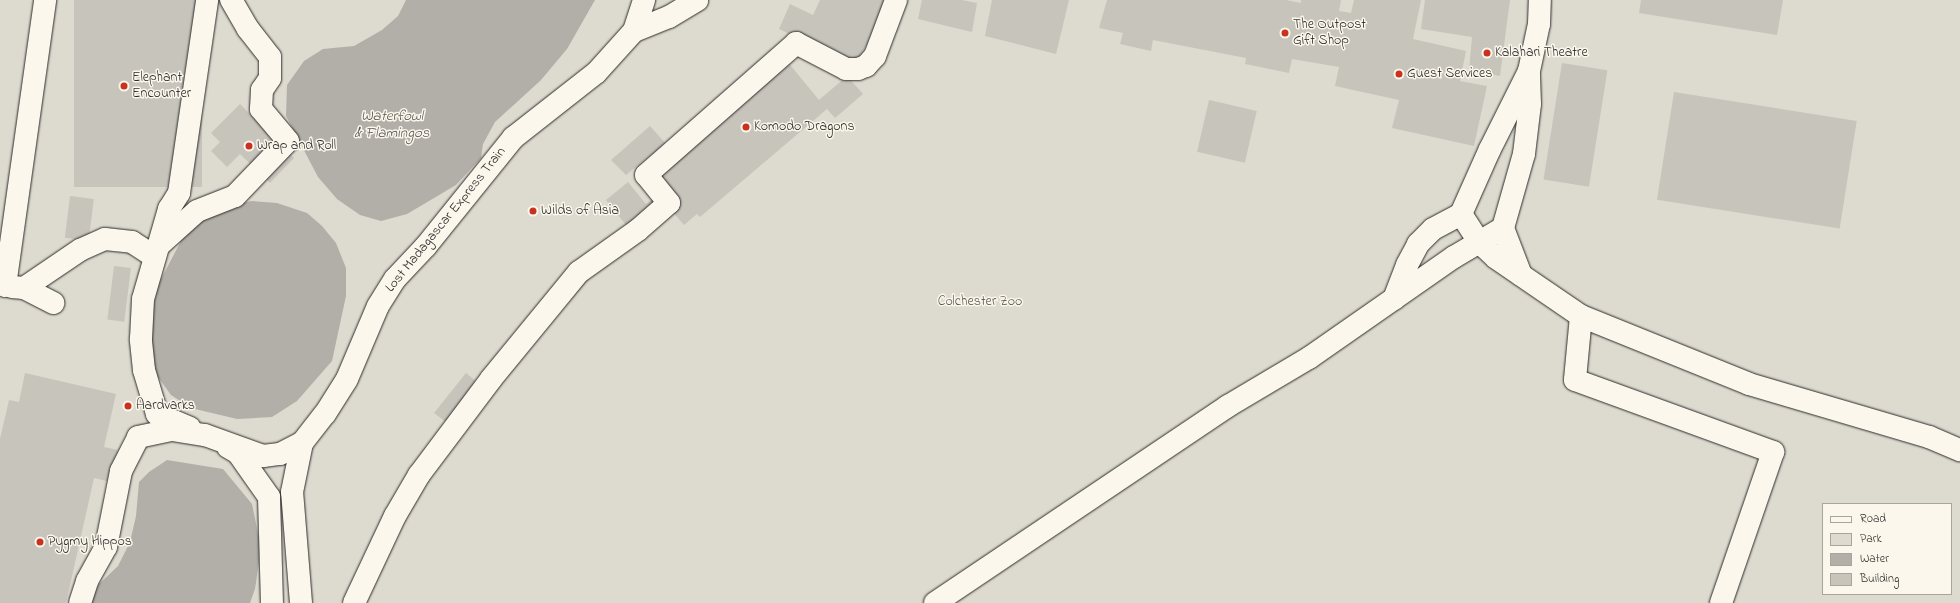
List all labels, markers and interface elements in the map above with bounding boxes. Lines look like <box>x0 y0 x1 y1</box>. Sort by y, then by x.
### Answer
place label: The Outpost Gift Shop <box>1293 17 1366 50</box>
marker: The Outpost Gift Shop <box>1280 28 1290 38</box>
place label: Kalahari Theatre <box>1495 45 1588 61</box>
marker: Kalahari Theatre <box>1482 48 1492 58</box>
place label: Guest Services <box>1407 66 1492 82</box>
marker: Guest Services <box>1394 69 1404 79</box>
place label: Elephant Encounter <box>132 70 191 102</box>
marker: Elephant Encounter <box>119 81 129 91</box>
water label: Waterfowl & Flamingos <box>355 107 429 142</box>
place label: Komodo Dragons <box>754 119 855 135</box>
marker: Komodo Dragons <box>741 122 751 132</box>
place label: Wrap and Roll <box>257 138 336 154</box>
marker: Wrap and Roll <box>244 141 254 151</box>
street label: Lost Madagascar Express Train <box>382 144 510 296</box>
place label: Wilds of Asia <box>541 203 619 219</box>
marker: Wilds of Asia <box>528 206 538 216</box>
park label: Colchester Zoo <box>938 294 1022 310</box>
place label: Aardvarks <box>136 398 195 414</box>
marker: Aardvarks <box>123 401 133 411</box>
legend <box>1822 503 1952 595</box>
text: Road <box>1860 510 1886 528</box>
text: Park <box>1860 530 1882 548</box>
place label: Pygmy Hippos <box>48 534 132 550</box>
marker: Pygmy Hippos <box>35 537 45 547</box>
text: Water <box>1860 550 1889 568</box>
text: Building <box>1860 570 1899 588</box>

